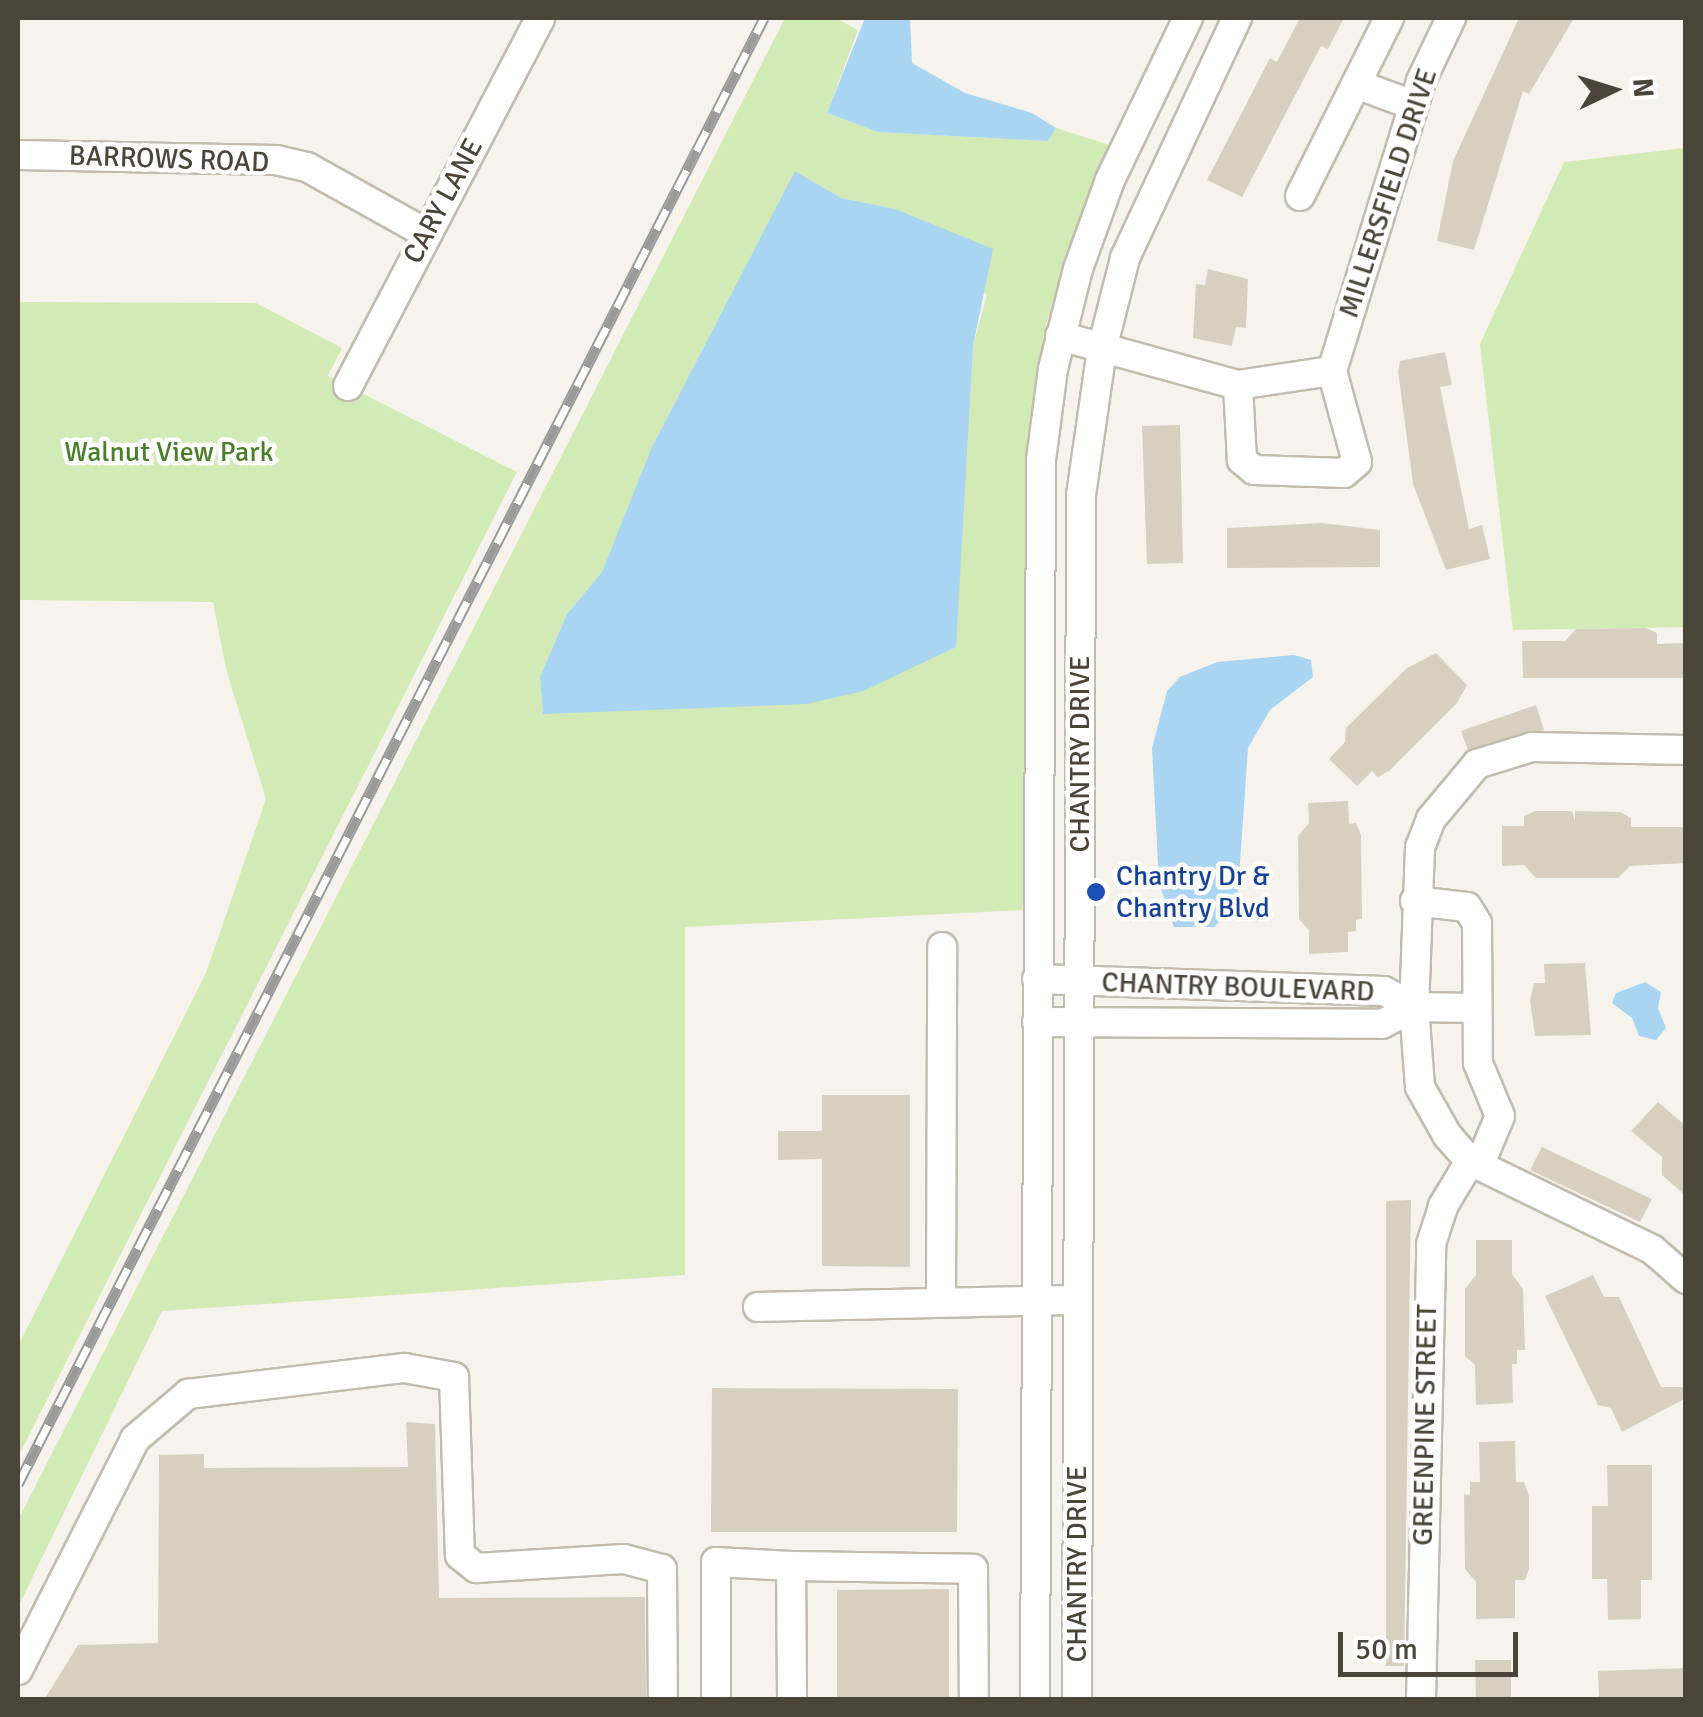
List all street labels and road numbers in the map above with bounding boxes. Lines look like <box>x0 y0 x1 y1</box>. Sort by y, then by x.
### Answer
street label: MILLERSFIELD DRIVE <box>1332 64 1444 322</box>
street label: CARY LANE <box>396 133 490 269</box>
street label: BARROWS ROAD <box>68 139 270 179</box>
street label: CHANTRY DRIVE <box>1063 655 1097 853</box>
street label: CHANTRY BOULEVARD <box>1101 965 1375 1009</box>
street label: GREENPINE STREET <box>1406 1304 1444 1546</box>
street label: CHANTRY DRIVE <box>1060 1465 1094 1663</box>

